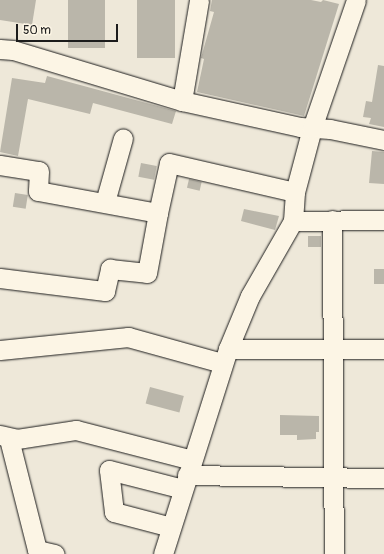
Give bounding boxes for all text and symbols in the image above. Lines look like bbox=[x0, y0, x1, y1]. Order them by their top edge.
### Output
scale bar bbox=[18, 16, 120, 42]
text: 50 m bbox=[23, 23, 51, 38]

